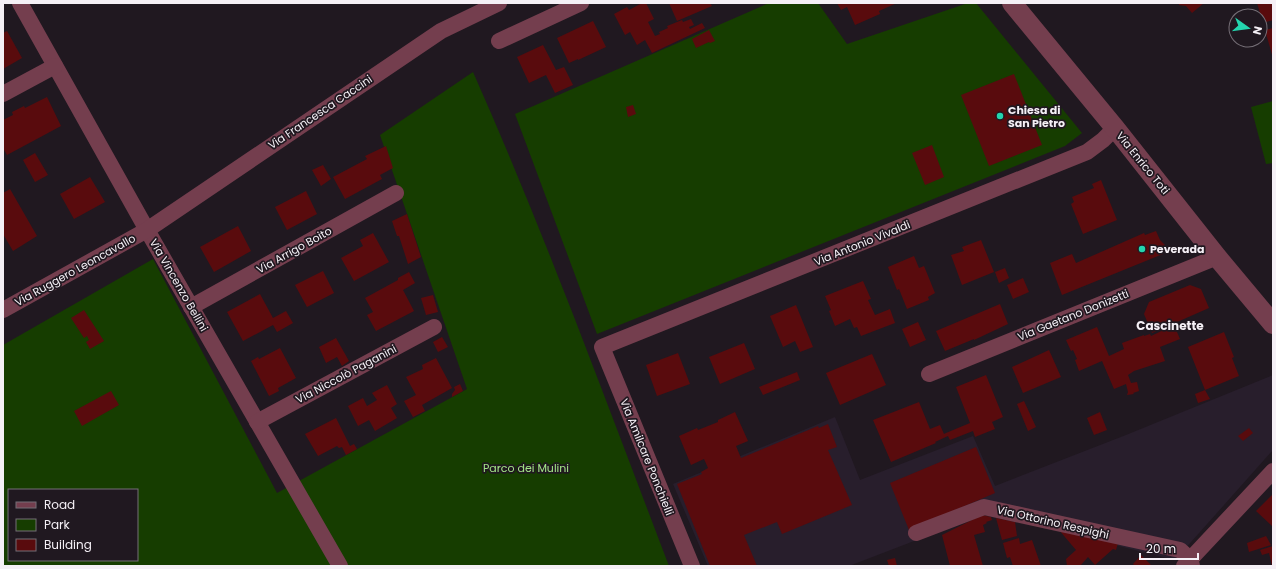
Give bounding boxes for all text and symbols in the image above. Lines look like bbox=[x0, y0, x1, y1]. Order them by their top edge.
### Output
north arrow bbox=[1228, 8, 1268, 48]
text: N bbox=[1249, 24, 1266, 36]
street label: Via Francesca Caccini bbox=[265, 71, 376, 153]
place label: Chiesa di San Pietro bbox=[1008, 102, 1065, 131]
marker: Chiesa di San Pietro bbox=[995, 111, 1005, 121]
street label: Via Enrico Toti bbox=[1113, 128, 1173, 198]
street label: Via Antonio Vivaldi bbox=[812, 216, 913, 270]
street label: Via Arrigo Boito bbox=[253, 223, 335, 277]
street label: Via Ruggero Leoncavallo bbox=[12, 230, 138, 310]
street label: Via Vincenzo Bellini bbox=[146, 236, 212, 335]
place label: Peverada bbox=[1150, 241, 1204, 257]
marker: Peverada bbox=[1137, 244, 1147, 254]
street label: Via Gaetano Donizetti bbox=[1015, 285, 1131, 345]
district label: Cascinette bbox=[1136, 317, 1204, 334]
street label: Via Niccolò Paganini bbox=[293, 340, 400, 407]
street label: Via Amilcare Ponchielli bbox=[616, 396, 678, 518]
park label: Parco dei Mulini bbox=[483, 460, 569, 476]
legend bbox=[8, 489, 138, 561]
text: Road bbox=[44, 496, 75, 513]
street label: Via Ottorino Respighi bbox=[995, 501, 1111, 543]
text: Park bbox=[44, 516, 71, 533]
scale bar bbox=[1140, 535, 1198, 561]
text: Building bbox=[44, 536, 92, 553]
text: 20 m bbox=[1146, 540, 1176, 557]

